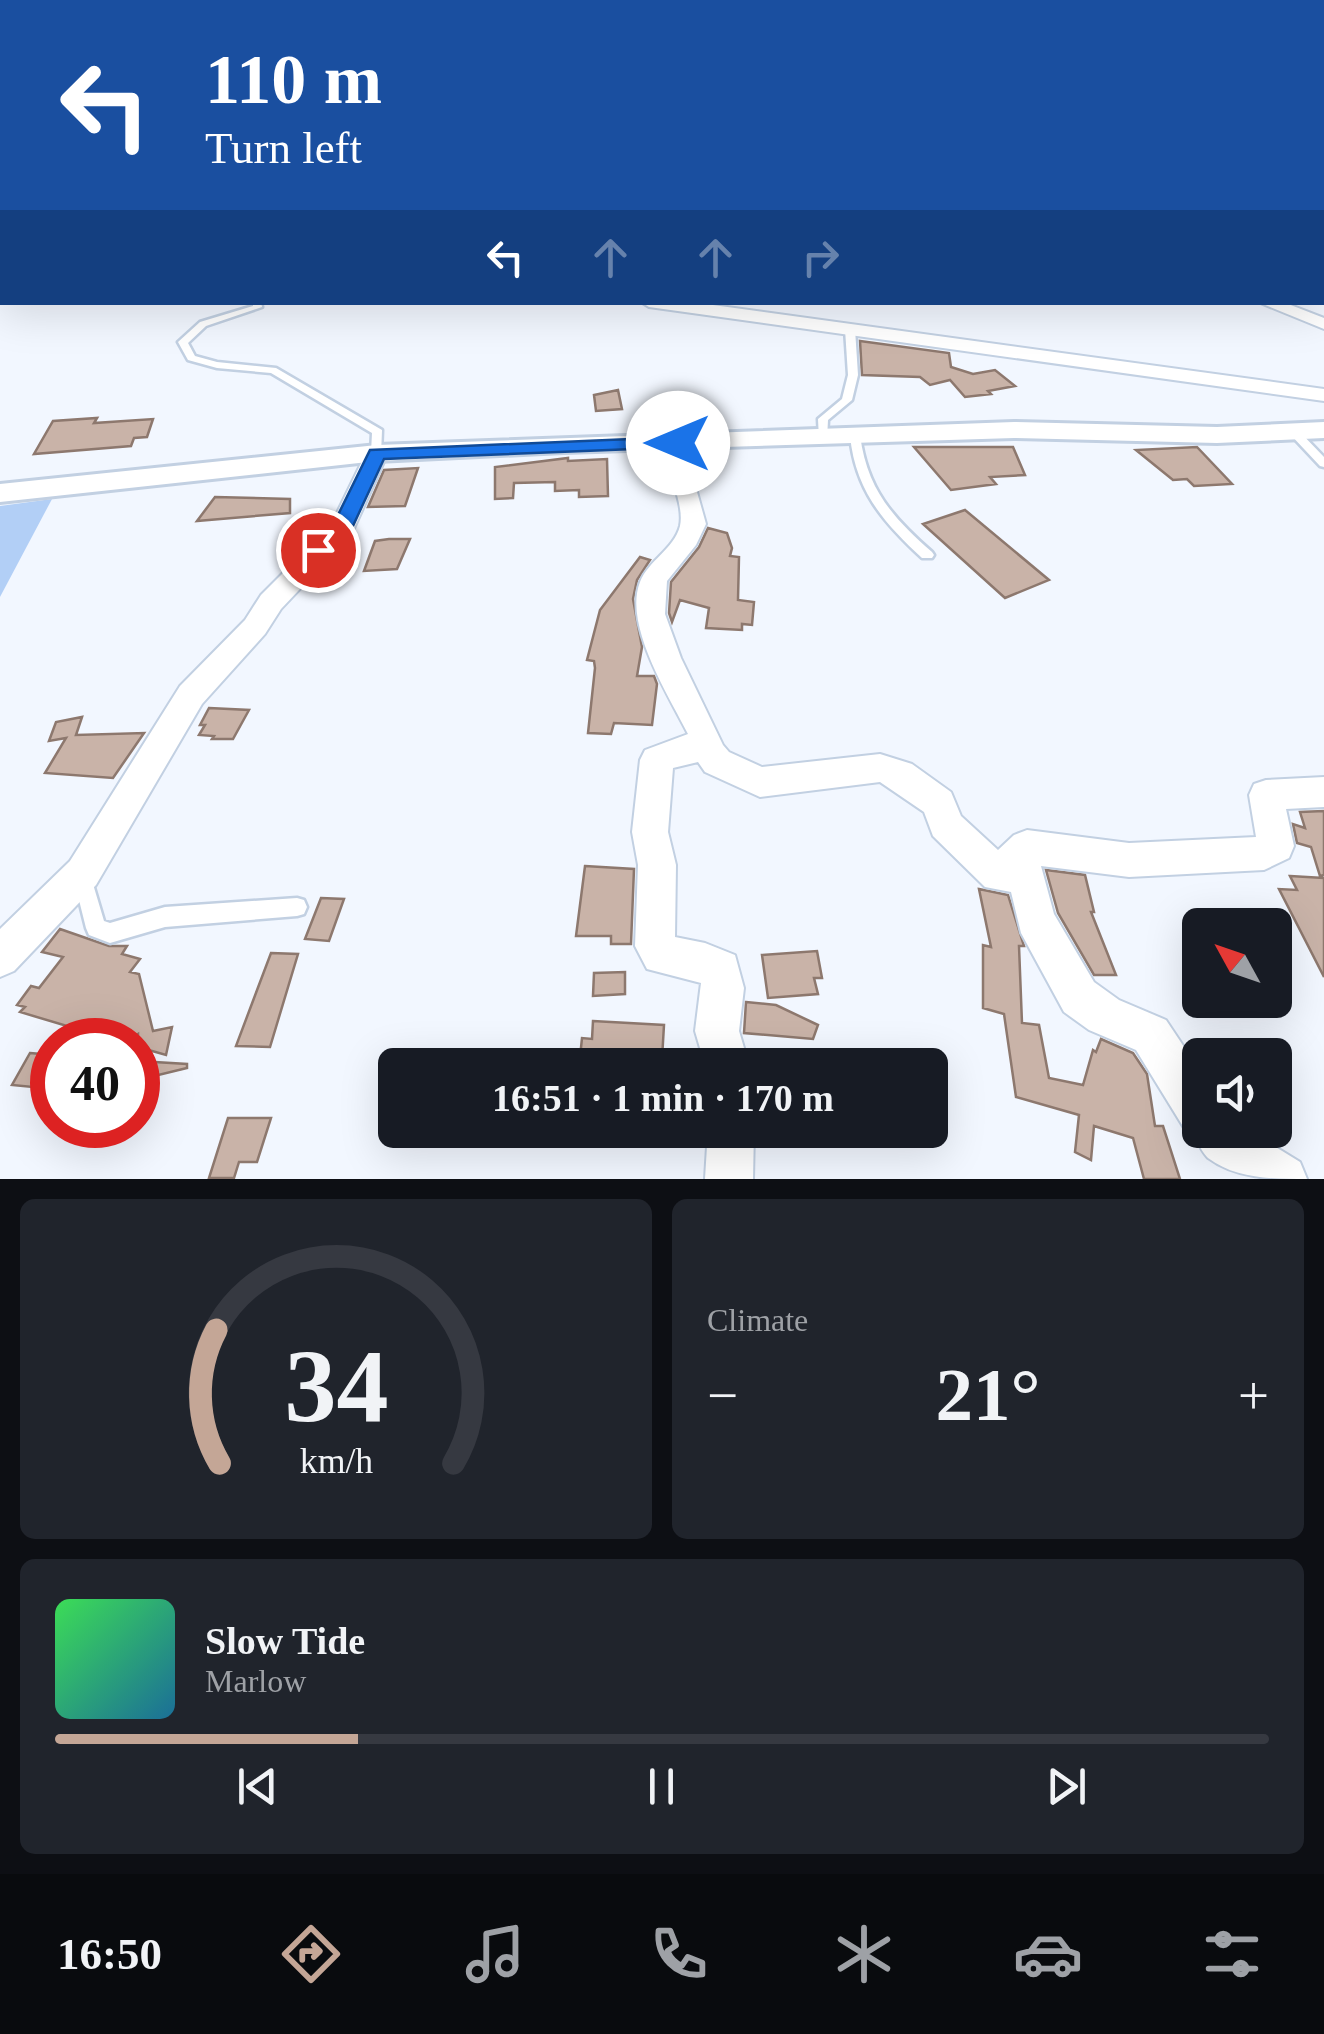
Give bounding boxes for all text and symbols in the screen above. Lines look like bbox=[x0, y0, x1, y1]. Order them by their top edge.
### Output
icon: left bbox=[40, 40, 170, 170]
text: 110 m bbox=[205, 41, 382, 118]
text: Turn left bbox=[205, 123, 362, 173]
icon: left bbox=[478, 230, 533, 285]
icon: ahead bbox=[583, 230, 638, 285]
icon: ahead bbox=[688, 230, 743, 285]
icon: right bbox=[793, 230, 848, 285]
position arrow bbox=[626, 391, 730, 495]
pin bbox=[276, 508, 361, 593]
icon: arrive bbox=[291, 523, 346, 578]
north arrow bbox=[1182, 908, 1292, 1018]
map controls bbox=[1182, 908, 1292, 1148]
speed limit sign: 40 bbox=[30, 1018, 160, 1148]
button: sound bbox=[1182, 1038, 1292, 1148]
text: 16:51 · 1 min · 170 m bbox=[492, 1077, 834, 1119]
text: Climate bbox=[707, 1302, 808, 1338]
text: 34 bbox=[284, 1328, 388, 1443]
text: 21° bbox=[936, 1353, 1041, 1436]
text: − bbox=[707, 1365, 738, 1426]
text: + bbox=[1238, 1365, 1269, 1426]
text: km/h bbox=[299, 1441, 373, 1481]
text: Slow Tide bbox=[205, 1620, 365, 1662]
text: Marlow bbox=[205, 1663, 306, 1699]
icon: previous bbox=[230, 1759, 285, 1814]
icon: pause bbox=[634, 1759, 689, 1814]
icon: next bbox=[1039, 1759, 1094, 1814]
icon: directions bbox=[276, 1919, 346, 1989]
icon: music bbox=[460, 1919, 530, 1989]
icon: phone bbox=[644, 1919, 714, 1989]
icon: climate bbox=[829, 1919, 899, 1989]
icon: car bbox=[1013, 1919, 1083, 1989]
icon: filters bbox=[1197, 1919, 1267, 1989]
text: 16:50 bbox=[57, 1929, 162, 1979]

